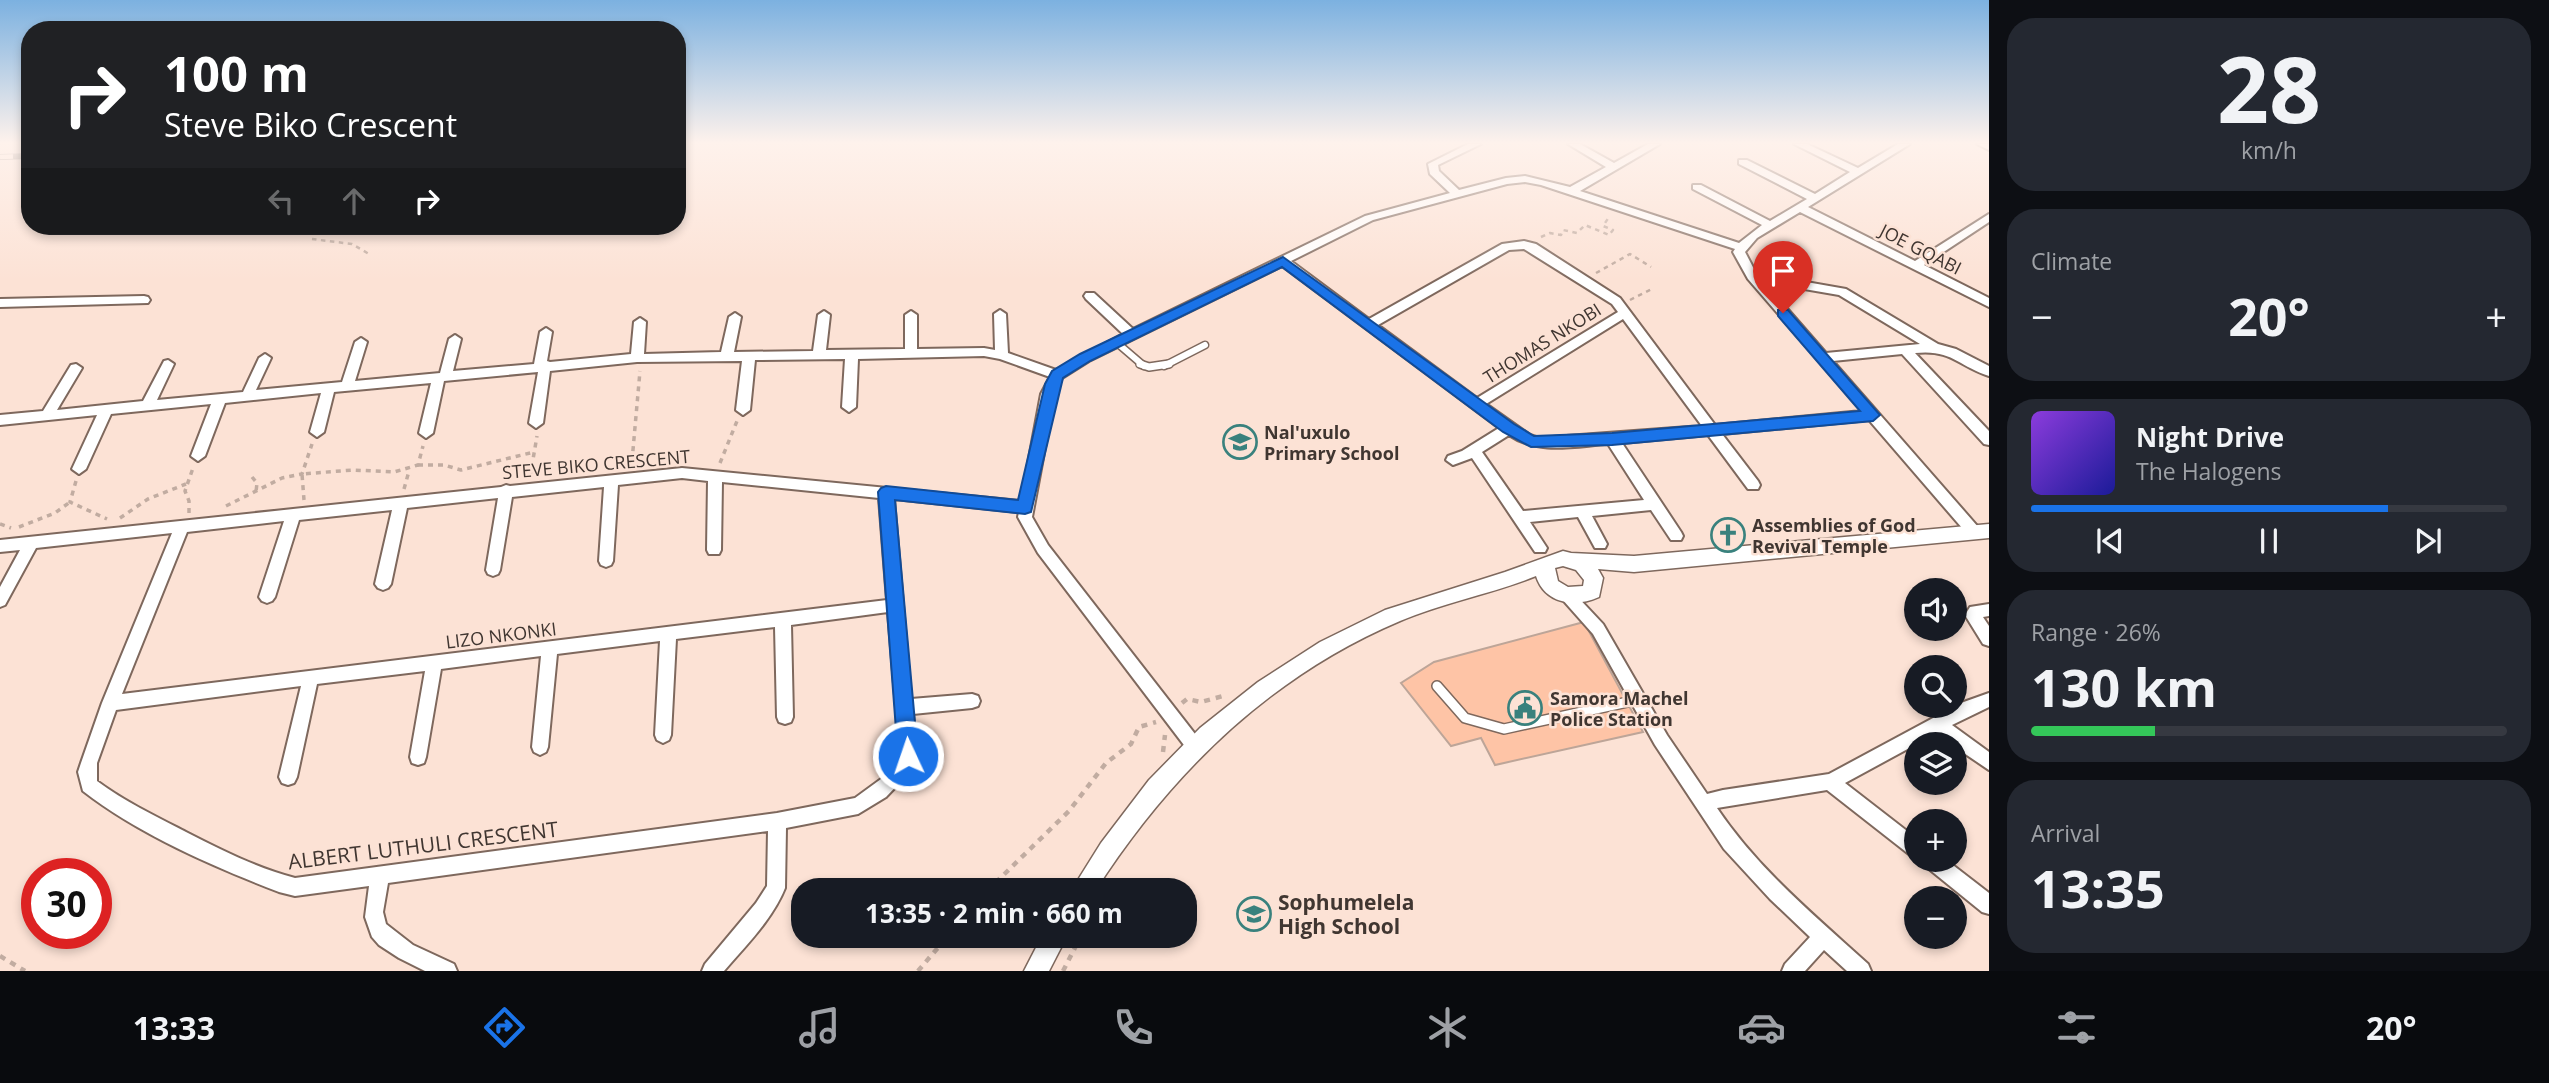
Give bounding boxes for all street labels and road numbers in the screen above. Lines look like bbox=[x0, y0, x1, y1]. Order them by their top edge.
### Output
street label: JOE GQABI bbox=[1874, 217, 1966, 280]
street label: THOMAS NKOBI bbox=[1479, 297, 1605, 389]
street label: STEVE BIKO CRESCENT bbox=[501, 444, 691, 484]
street label: LIZO NKONKI bbox=[444, 616, 558, 654]
street label: ALBERT LUTHULI CRESCENT bbox=[286, 814, 560, 875]

